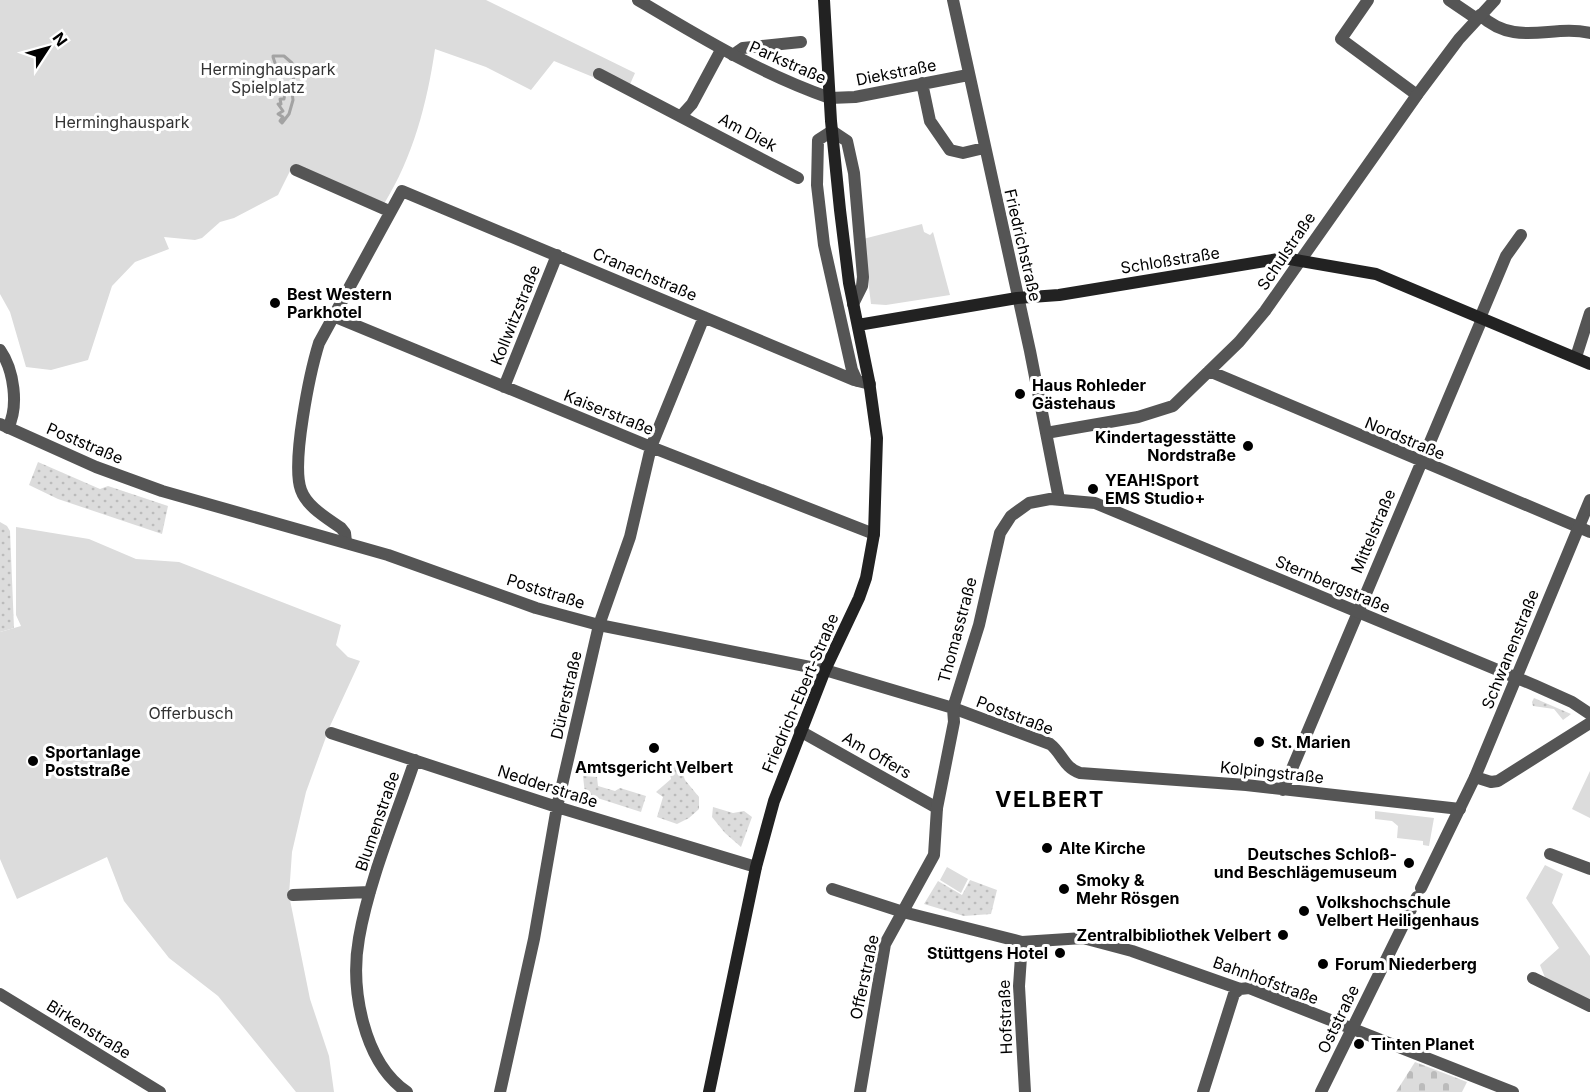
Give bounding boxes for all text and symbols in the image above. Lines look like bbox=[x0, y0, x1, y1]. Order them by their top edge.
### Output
north arrow bbox=[18, 18, 78, 78]
text: N bbox=[48, 28, 72, 50]
street label: Parkstraße bbox=[746, 36, 830, 88]
street label: Diekstraße bbox=[854, 54, 938, 90]
park label: Herminghauspark Spielplatz bbox=[201, 59, 336, 97]
street label: Am Diek bbox=[715, 108, 781, 156]
park label: Herminghauspark bbox=[55, 112, 190, 132]
street label: Friedrichstraße bbox=[1000, 187, 1046, 303]
street label: Schulstraße bbox=[1253, 208, 1319, 294]
street label: Schloßstraße bbox=[1119, 242, 1221, 278]
street label: Cranachstraße bbox=[590, 243, 700, 305]
street label: Kollwitzstraße bbox=[486, 262, 544, 368]
place label: Best Western Parkhotel bbox=[287, 284, 392, 322]
marker: Best Western Parkhotel bbox=[268, 296, 282, 310]
place label: Haus Rohleder Gästehaus bbox=[1032, 375, 1147, 413]
street label: Kaiserstraße bbox=[561, 385, 657, 439]
marker: Haus Rohleder Gästehaus bbox=[1013, 387, 1027, 401]
street label: Nordstraße bbox=[1362, 412, 1448, 464]
street label: Poststraße bbox=[44, 418, 126, 468]
place label: Kindertagesstätte Nordstraße bbox=[1095, 427, 1236, 465]
marker: Kindertagesstätte Nordstraße bbox=[1241, 439, 1255, 453]
place label: YEAH!Sport EMS Studio+ bbox=[1105, 470, 1205, 508]
marker: YEAH!Sport EMS Studio+ bbox=[1086, 482, 1100, 496]
street label: Mittelstraße bbox=[1346, 486, 1400, 576]
street label: Sternbergstraße bbox=[1272, 551, 1394, 617]
street label: Poststraße bbox=[504, 569, 588, 613]
street label: Thomasstraße bbox=[933, 575, 981, 685]
street label: Schwanenstraße bbox=[1477, 586, 1543, 712]
street label: Friedrich-Ebert-Straße bbox=[757, 610, 843, 776]
street label: Dürerstraße bbox=[546, 649, 586, 741]
street label: Poststraße bbox=[974, 691, 1056, 739]
park label: Offerbusch bbox=[149, 703, 233, 723]
street label: Am Offers bbox=[839, 727, 915, 783]
place label: St. Marien bbox=[1271, 732, 1351, 752]
marker: St. Marien bbox=[1252, 735, 1266, 749]
marker: Amtsgericht Velbert bbox=[647, 741, 661, 755]
place label: Sportanlage Poststraße bbox=[45, 742, 141, 780]
marker: Sportanlage Poststraße bbox=[26, 754, 40, 768]
place label: Amtsgericht Velbert bbox=[575, 757, 733, 777]
street label: Kolpingstraße bbox=[1219, 757, 1325, 787]
street label: Nedderstraße bbox=[495, 760, 601, 812]
street label: Blumenstraße bbox=[351, 768, 403, 874]
district label: VELBERT bbox=[995, 786, 1105, 812]
place label: Alte Kirche bbox=[1059, 838, 1146, 858]
marker: Alte Kirche bbox=[1040, 841, 1054, 855]
place label: Deutsches Schloß- und Beschlägemuseum bbox=[1214, 844, 1397, 882]
marker: Deutsches Schloß- und Beschlägemuseum bbox=[1402, 856, 1416, 870]
place label: Smoky & Mehr Rösgen bbox=[1076, 870, 1179, 908]
marker: Smoky & Mehr Rösgen bbox=[1057, 882, 1071, 896]
place label: Volkshochschule Velbert Heiligenhaus bbox=[1316, 892, 1479, 930]
marker: Volkshochschule Velbert Heiligenhaus bbox=[1297, 904, 1311, 918]
place label: Zentralbibliothek Velbert bbox=[1077, 925, 1271, 945]
marker: Zentralbibliothek Velbert bbox=[1276, 928, 1290, 942]
street label: Offerstraße bbox=[845, 933, 883, 1021]
place label: Stüttgens Hotel bbox=[927, 943, 1048, 963]
marker: Stüttgens Hotel bbox=[1053, 946, 1067, 960]
street label: Bahnhofstraße bbox=[1210, 952, 1322, 1008]
place label: Forum Niederberg bbox=[1335, 954, 1477, 974]
marker: Forum Niederberg bbox=[1316, 957, 1330, 971]
street label: Hofstraße bbox=[994, 979, 1016, 1055]
street label: Oststraße bbox=[1313, 982, 1363, 1056]
street label: Birkenstraße bbox=[43, 995, 135, 1063]
place label: Tinten Planet bbox=[1371, 1034, 1474, 1054]
marker: Tinten Planet bbox=[1352, 1037, 1366, 1051]

